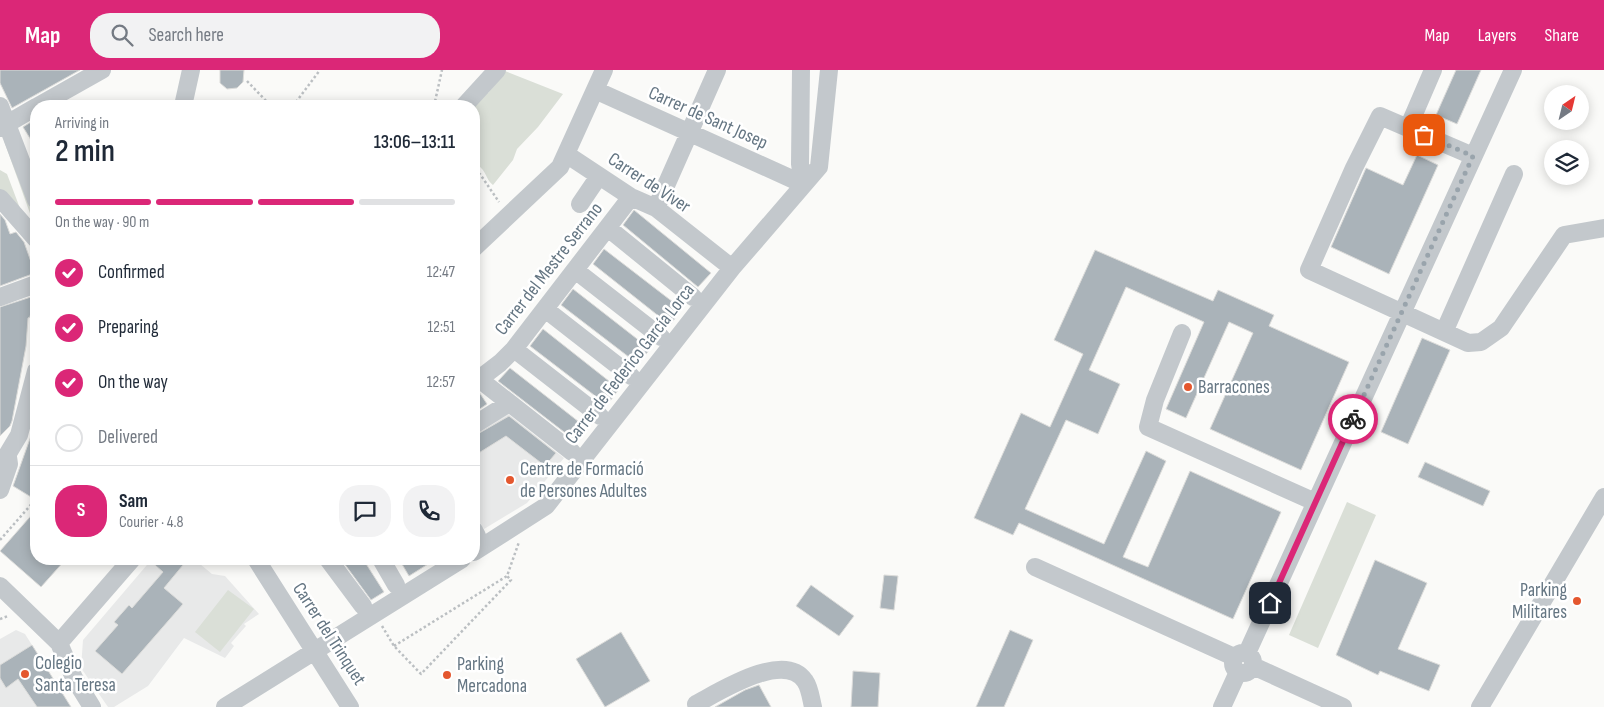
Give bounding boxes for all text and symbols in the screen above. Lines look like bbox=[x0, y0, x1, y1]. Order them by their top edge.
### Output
search box bbox=[90, 13, 440, 58]
text: Map bbox=[25, 21, 60, 50]
icon: search bbox=[108, 21, 136, 49]
text: Search here bbox=[148, 24, 224, 47]
text: Map bbox=[1425, 25, 1450, 46]
text: Layers bbox=[1478, 25, 1517, 46]
text: Share bbox=[1545, 25, 1579, 46]
street label: Carrer de Sant Josep bbox=[645, 81, 771, 155]
north arrow bbox=[1544, 85, 1589, 130]
map controls bbox=[1544, 85, 1589, 185]
text: Arriving in bbox=[55, 114, 109, 133]
pin bbox=[1403, 114, 1445, 156]
icon: bag bbox=[1410, 121, 1438, 149]
text: 13:06–13:11 bbox=[374, 131, 455, 154]
text: 2 min bbox=[55, 132, 115, 171]
button: layers bbox=[1544, 140, 1589, 185]
street label: Carrer de Viver bbox=[603, 148, 695, 219]
street label: Carrer del Mestre Serrano bbox=[490, 198, 608, 340]
text: On the way · 90 m bbox=[55, 213, 149, 232]
icon: check bbox=[55, 259, 83, 287]
text: Confirmed bbox=[98, 261, 165, 284]
text: 12:47 bbox=[427, 263, 455, 282]
street label: Carrer de Federico García Lorca bbox=[560, 279, 700, 449]
icon: check bbox=[55, 314, 83, 342]
text: Preparing bbox=[98, 316, 159, 339]
text: 12:51 bbox=[428, 318, 455, 337]
icon: check bbox=[55, 369, 83, 397]
text: On the way bbox=[98, 371, 168, 394]
text: 12:57 bbox=[427, 373, 455, 392]
place label: Barracones bbox=[1198, 376, 1270, 399]
marker: Barracones bbox=[1182, 381, 1194, 393]
courier bbox=[1328, 394, 1378, 444]
icon: bike bbox=[1339, 405, 1367, 433]
text: Delivered bbox=[98, 426, 158, 449]
place label: Centre de Formació de Persones Adultes bbox=[520, 458, 647, 503]
marker: Centre de Formació de Persones Adultes bbox=[504, 474, 516, 486]
button: chat bbox=[339, 485, 391, 537]
button: phone bbox=[403, 485, 455, 537]
text: Sam bbox=[119, 490, 148, 513]
text: S bbox=[77, 499, 85, 522]
text: Courier · 4.8 bbox=[119, 513, 183, 532]
street label: Carrer del Trinquet bbox=[287, 578, 371, 690]
place label: Parking Militares bbox=[1512, 579, 1567, 624]
pin bbox=[1249, 582, 1291, 624]
icon: home bbox=[1256, 589, 1284, 617]
marker: Parking Militares bbox=[1571, 595, 1583, 607]
place label: Colegio Santa Teresa bbox=[35, 652, 116, 697]
place label: Parking Mercadona bbox=[457, 653, 527, 698]
marker: Colegio Santa Teresa bbox=[19, 668, 31, 680]
marker: Parking Mercadona bbox=[441, 669, 453, 681]

